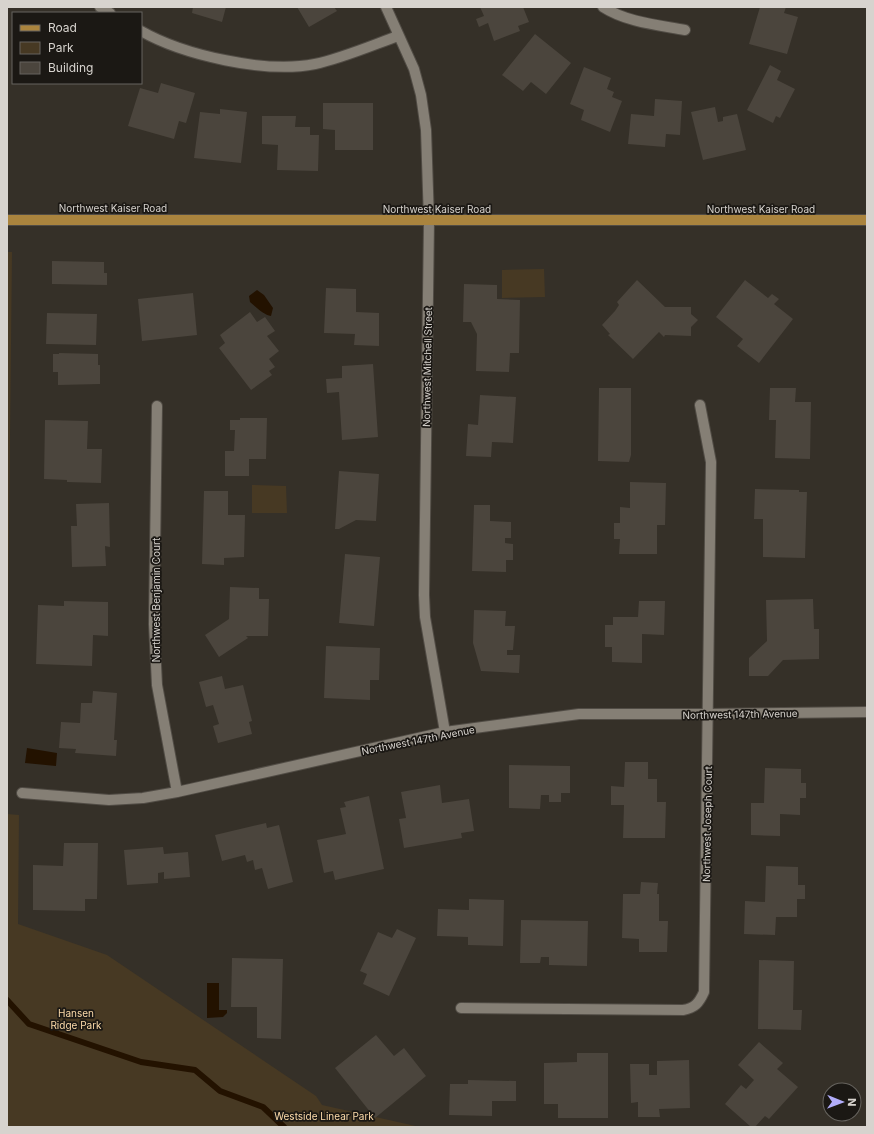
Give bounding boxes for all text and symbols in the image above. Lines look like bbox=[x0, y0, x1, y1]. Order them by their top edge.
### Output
legend bbox=[12, 12, 142, 84]
text: Road bbox=[48, 20, 77, 35]
text: Park bbox=[48, 40, 74, 55]
text: Building bbox=[48, 60, 93, 75]
street label: Northwest Kaiser Road bbox=[59, 202, 167, 214]
street label: Northwest Kaiser Road bbox=[383, 203, 491, 215]
street label: Northwest Kaiser Road bbox=[707, 203, 815, 215]
street label: Northwest Mitchell Street bbox=[420, 306, 434, 427]
street label: Northwest Benjamin Court bbox=[150, 537, 162, 662]
street label: Northwest 147th Avenue bbox=[682, 707, 798, 721]
street label: Northwest 147th Avenue bbox=[360, 723, 476, 757]
street label: Northwest Joseph Court bbox=[700, 765, 714, 882]
park label: Hansen Ridge Park bbox=[50, 1007, 102, 1031]
north arrow bbox=[822, 1082, 862, 1122]
text: N bbox=[845, 1098, 859, 1106]
park label: Westside Linear Park bbox=[274, 1110, 374, 1122]

